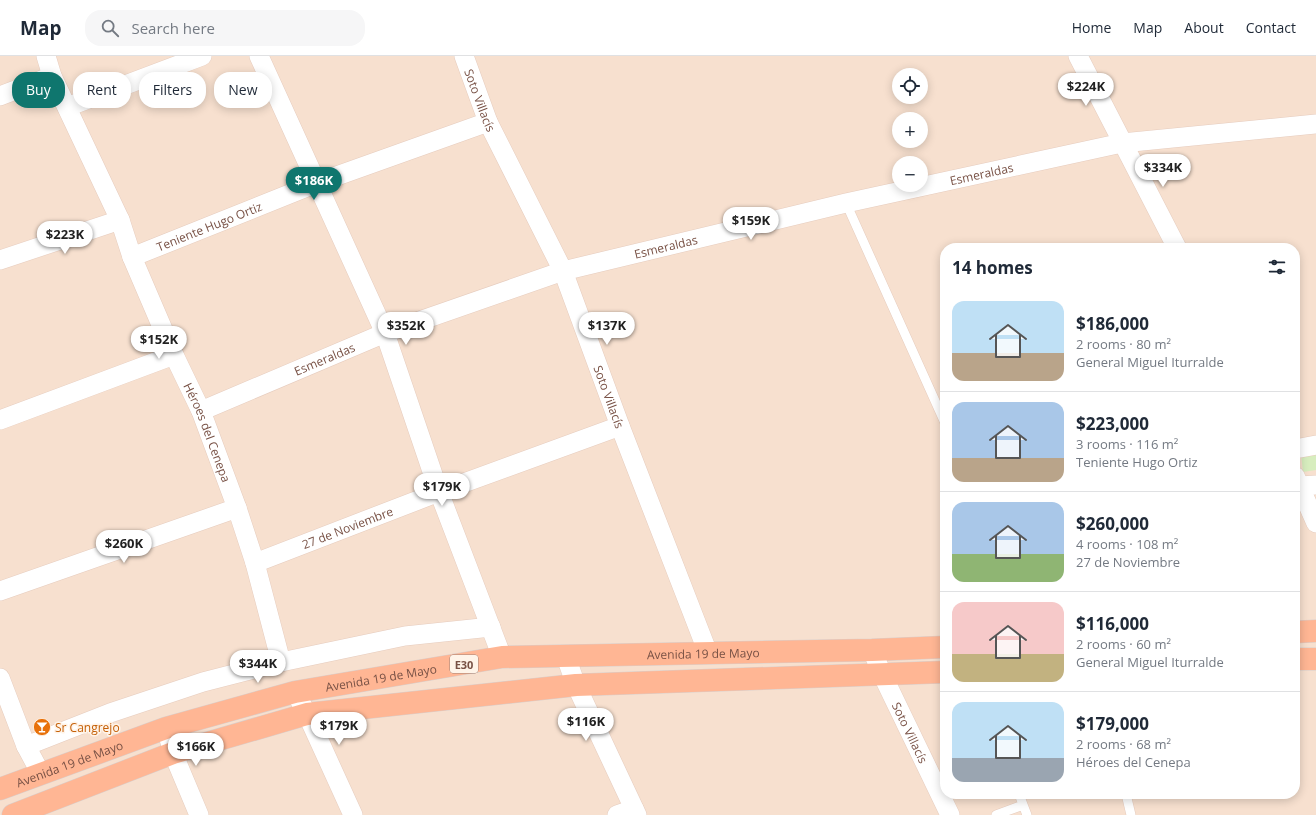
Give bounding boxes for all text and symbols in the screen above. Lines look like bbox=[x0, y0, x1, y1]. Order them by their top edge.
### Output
search box bbox=[85, 10, 365, 46]
text: Map bbox=[20, 15, 61, 41]
icon: search bbox=[99, 17, 121, 39]
text: Search here bbox=[131, 18, 215, 38]
text: Home bbox=[1072, 18, 1111, 37]
text: Map bbox=[1133, 18, 1162, 37]
text: About bbox=[1184, 18, 1224, 37]
text: Contact bbox=[1246, 18, 1296, 37]
street label: Soto Villacís bbox=[461, 66, 500, 135]
map controls bbox=[892, 68, 928, 192]
button: locate bbox=[892, 68, 928, 104]
chip: Buy bbox=[12, 72, 65, 108]
chip: Rent bbox=[73, 72, 131, 108]
chip: Filters bbox=[139, 72, 206, 108]
chip: New bbox=[214, 72, 272, 108]
pin: $224K bbox=[1058, 73, 1114, 107]
text: $224K bbox=[1067, 77, 1105, 95]
button: + bbox=[892, 112, 928, 148]
pin: $334K bbox=[1135, 154, 1191, 188]
button: − bbox=[892, 156, 928, 192]
street label: Esmeraldas bbox=[948, 158, 1015, 189]
text: $334K bbox=[1144, 158, 1182, 176]
pin: $186K bbox=[286, 167, 342, 201]
text: $186K bbox=[295, 171, 333, 189]
street label: Teniente Hugo Ortiz bbox=[154, 197, 265, 255]
pin: $159K bbox=[723, 207, 779, 241]
text: $159K bbox=[732, 211, 770, 229]
pin: $223K bbox=[37, 221, 93, 255]
text: $223K bbox=[46, 225, 84, 243]
street label: Esmeraldas bbox=[632, 230, 699, 262]
text: 14 homes bbox=[952, 256, 1033, 279]
icon: filters bbox=[1266, 256, 1288, 278]
pin: $352K bbox=[378, 312, 434, 346]
pin: $137K bbox=[579, 312, 635, 346]
text: $186,000 bbox=[1076, 312, 1149, 335]
text: $352K bbox=[387, 316, 425, 334]
text: $137K bbox=[588, 316, 626, 334]
icon: home bbox=[984, 317, 1032, 365]
pin: $152K bbox=[131, 326, 187, 360]
text: $152K bbox=[140, 330, 178, 348]
text: 2 rooms · 80 m² bbox=[1076, 335, 1171, 353]
street label: Esmeraldas bbox=[291, 338, 358, 379]
text: General Miguel Iturralde bbox=[1076, 353, 1224, 371]
street label: Soto Villacís bbox=[590, 363, 629, 431]
street label: Héroes del Cenepa bbox=[180, 380, 235, 484]
text: $223,000 bbox=[1076, 412, 1149, 435]
icon: home bbox=[984, 418, 1032, 466]
text: 3 rooms · 116 m² bbox=[1076, 435, 1178, 453]
text: Teniente Hugo Ortiz bbox=[1076, 453, 1198, 471]
pin: $179K bbox=[414, 473, 470, 507]
text: $179K bbox=[423, 477, 461, 495]
street label: 27 de Noviembre bbox=[299, 502, 396, 553]
text: $260,000 bbox=[1076, 512, 1149, 535]
icon: home bbox=[984, 518, 1032, 566]
pin: $260K bbox=[96, 530, 152, 564]
text: $260K bbox=[105, 534, 143, 552]
text: 4 rooms · 108 m² bbox=[1076, 535, 1178, 553]
text: 27 de Noviembre bbox=[1076, 553, 1180, 571]
text: $116,000 bbox=[1076, 612, 1149, 635]
icon: home bbox=[984, 618, 1032, 666]
text: 2 rooms · 60 m² bbox=[1076, 635, 1171, 653]
street label: Avenida 19 de Mayo bbox=[647, 644, 760, 663]
pin: $344K bbox=[230, 650, 286, 684]
text: General Miguel Iturralde bbox=[1076, 653, 1224, 671]
text: $344K bbox=[239, 654, 277, 672]
road number: E30 bbox=[450, 655, 478, 673]
street label: Avenida 19 de Mayo bbox=[324, 660, 438, 695]
street label: Soto Villacís bbox=[888, 699, 932, 766]
pin: $116K bbox=[558, 708, 614, 742]
pin: $179K bbox=[311, 712, 367, 746]
text: $116K bbox=[567, 712, 605, 730]
text: $179,000 bbox=[1076, 712, 1149, 735]
text: $179K bbox=[320, 716, 358, 734]
bar icon: Sr Cangrejo bbox=[32, 717, 52, 737]
icon: home bbox=[984, 718, 1032, 766]
place label: Sr Cangrejo bbox=[55, 719, 120, 736]
pin: $166K bbox=[168, 733, 224, 767]
text: 2 rooms · 68 m² bbox=[1076, 735, 1171, 753]
street label: Avenida 19 de Mayo bbox=[14, 736, 125, 791]
text: $166K bbox=[177, 737, 215, 755]
text: Héroes del Cenepa bbox=[1076, 753, 1191, 771]

